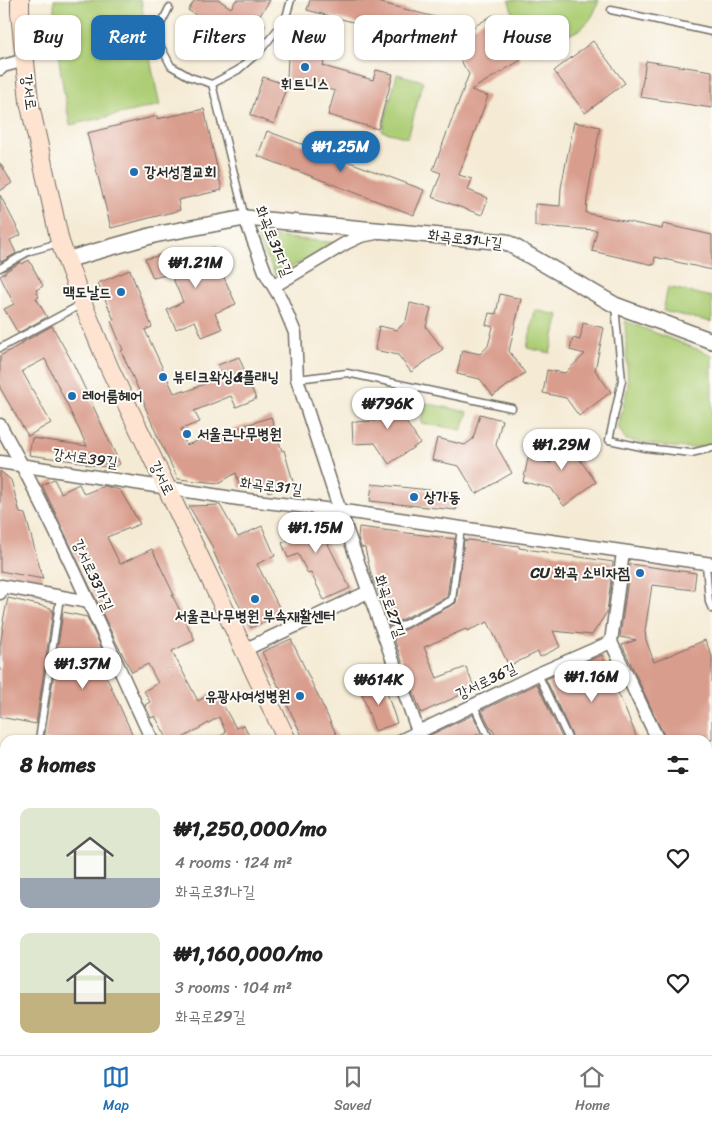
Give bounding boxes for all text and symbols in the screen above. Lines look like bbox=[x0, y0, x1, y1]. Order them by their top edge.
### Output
chip: Buy bbox=[15, 15, 81, 60]
chip: Rent bbox=[91, 15, 165, 60]
chip: Filters bbox=[175, 15, 264, 60]
chip: New bbox=[274, 15, 344, 60]
chip: Apartment bbox=[354, 15, 475, 60]
chip: House bbox=[485, 15, 569, 60]
marker: 휘트니스 bbox=[299, 61, 311, 73]
place label: 휘트니스 bbox=[281, 71, 329, 97]
street label: 강서로 bbox=[14, 72, 44, 112]
pin: ₩1.25M bbox=[300, 130, 382, 173]
text: ₩1.25M bbox=[313, 132, 369, 161]
place label: 강서성결교회 bbox=[144, 159, 216, 185]
marker: 강서성결교회 bbox=[128, 166, 140, 178]
street label: 화곡로31다길 bbox=[248, 201, 300, 281]
street label: 화곡로31나길 bbox=[426, 222, 504, 256]
pin: ₩1.21M bbox=[155, 246, 237, 289]
text: ₩1.21M bbox=[169, 248, 223, 277]
place label: 맥도날드 bbox=[63, 279, 111, 305]
marker: 맥도날드 bbox=[115, 286, 127, 298]
place label: 뷰티크왁싱&플래닝 bbox=[173, 364, 279, 390]
marker: 뷰티크왁싱&플래닝 bbox=[157, 371, 169, 383]
place label: 레어룸헤어 bbox=[82, 383, 142, 409]
pin: ₩796K bbox=[353, 388, 423, 430]
text: ₩796K bbox=[363, 389, 413, 418]
marker: 레어룸헤어 bbox=[66, 390, 78, 402]
place label: 서울큰나무병원 bbox=[197, 421, 282, 447]
marker: 서울큰나무병원 bbox=[181, 428, 193, 440]
pin: ₩1.29M bbox=[521, 428, 603, 471]
text: ₩1.29M bbox=[534, 430, 590, 459]
street label: 강서로39길 bbox=[51, 441, 119, 475]
street label: 강서로 bbox=[142, 456, 182, 500]
street label: 화곡로31길 bbox=[238, 469, 304, 503]
place label: 상가동 bbox=[424, 484, 460, 510]
marker: 상가동 bbox=[408, 491, 420, 503]
pin: ₩1.15M bbox=[275, 512, 357, 554]
text: ₩1.15M bbox=[289, 513, 343, 542]
street label: 강서로33가길 bbox=[65, 535, 121, 615]
place label: CU 화곡 소비자점 bbox=[529, 560, 630, 586]
marker: CU 화곡 소비자점 bbox=[634, 567, 646, 579]
street label: 화곡로27길 bbox=[367, 571, 413, 641]
marker: 서울큰나무병원 부속재활센터 bbox=[249, 593, 261, 605]
place label: 서울큰나무병원 부속재활센터 bbox=[175, 603, 335, 629]
pin: ₩1.37M bbox=[42, 648, 124, 690]
text: ₩1.37M bbox=[55, 649, 111, 678]
street label: 강서로36길 bbox=[451, 655, 521, 707]
pin: ₩1.16M bbox=[551, 660, 633, 703]
text: ₩1.16M bbox=[565, 662, 619, 691]
pin: ₩614K bbox=[344, 664, 414, 706]
text: ₩614K bbox=[355, 665, 403, 694]
place label: 유광사여성병원 bbox=[206, 683, 290, 709]
marker: 유광사여성병원 bbox=[294, 690, 306, 702]
text: 8 homes bbox=[20, 746, 95, 784]
icon: filters bbox=[664, 751, 692, 779]
text: ₩1,250,000/mo bbox=[175, 810, 327, 848]
icon: home bbox=[60, 828, 120, 888]
icon: heart bbox=[664, 844, 692, 872]
text: 4 rooms · 124 m² bbox=[175, 848, 292, 877]
text: 화곡로31나길 bbox=[175, 877, 255, 906]
text: ₩1,160,000/mo bbox=[175, 935, 323, 973]
icon: home bbox=[60, 953, 120, 1013]
icon: heart bbox=[664, 969, 692, 997]
text: 3 rooms · 104 m² bbox=[175, 973, 292, 1002]
text: 화곡로29길 bbox=[175, 1002, 246, 1031]
tab: Map bbox=[102, 1063, 130, 1118]
tab: Saved bbox=[334, 1063, 371, 1118]
tab: Home bbox=[575, 1063, 610, 1118]

